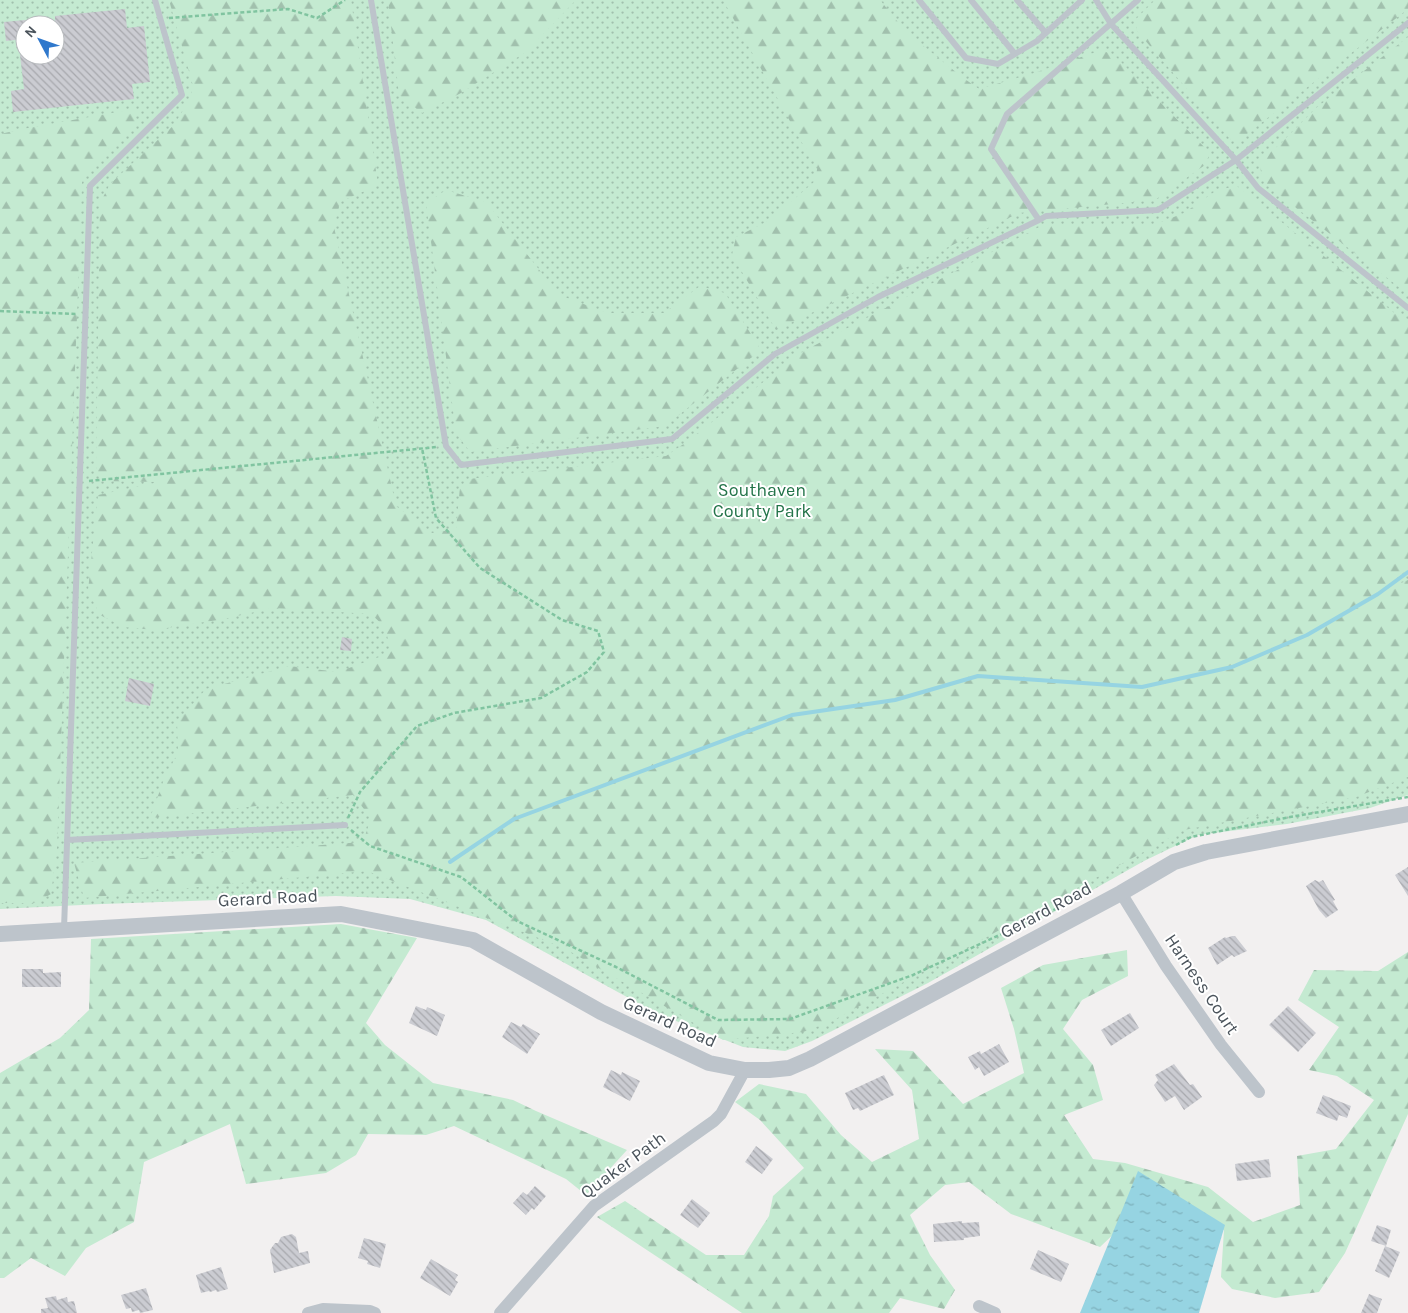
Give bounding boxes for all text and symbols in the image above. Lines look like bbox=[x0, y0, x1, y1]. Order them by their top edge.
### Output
north arrow bbox=[15, 15, 65, 65]
text: N bbox=[21, 22, 40, 41]
park label: Southaven County Park bbox=[713, 479, 811, 522]
street label: Gerard Road bbox=[997, 877, 1095, 943]
street label: Gerard Road bbox=[217, 884, 319, 912]
street label: Harness Court bbox=[1160, 929, 1244, 1039]
street label: Gerard Road bbox=[620, 992, 720, 1052]
street label: Quaker Path bbox=[576, 1127, 670, 1203]

